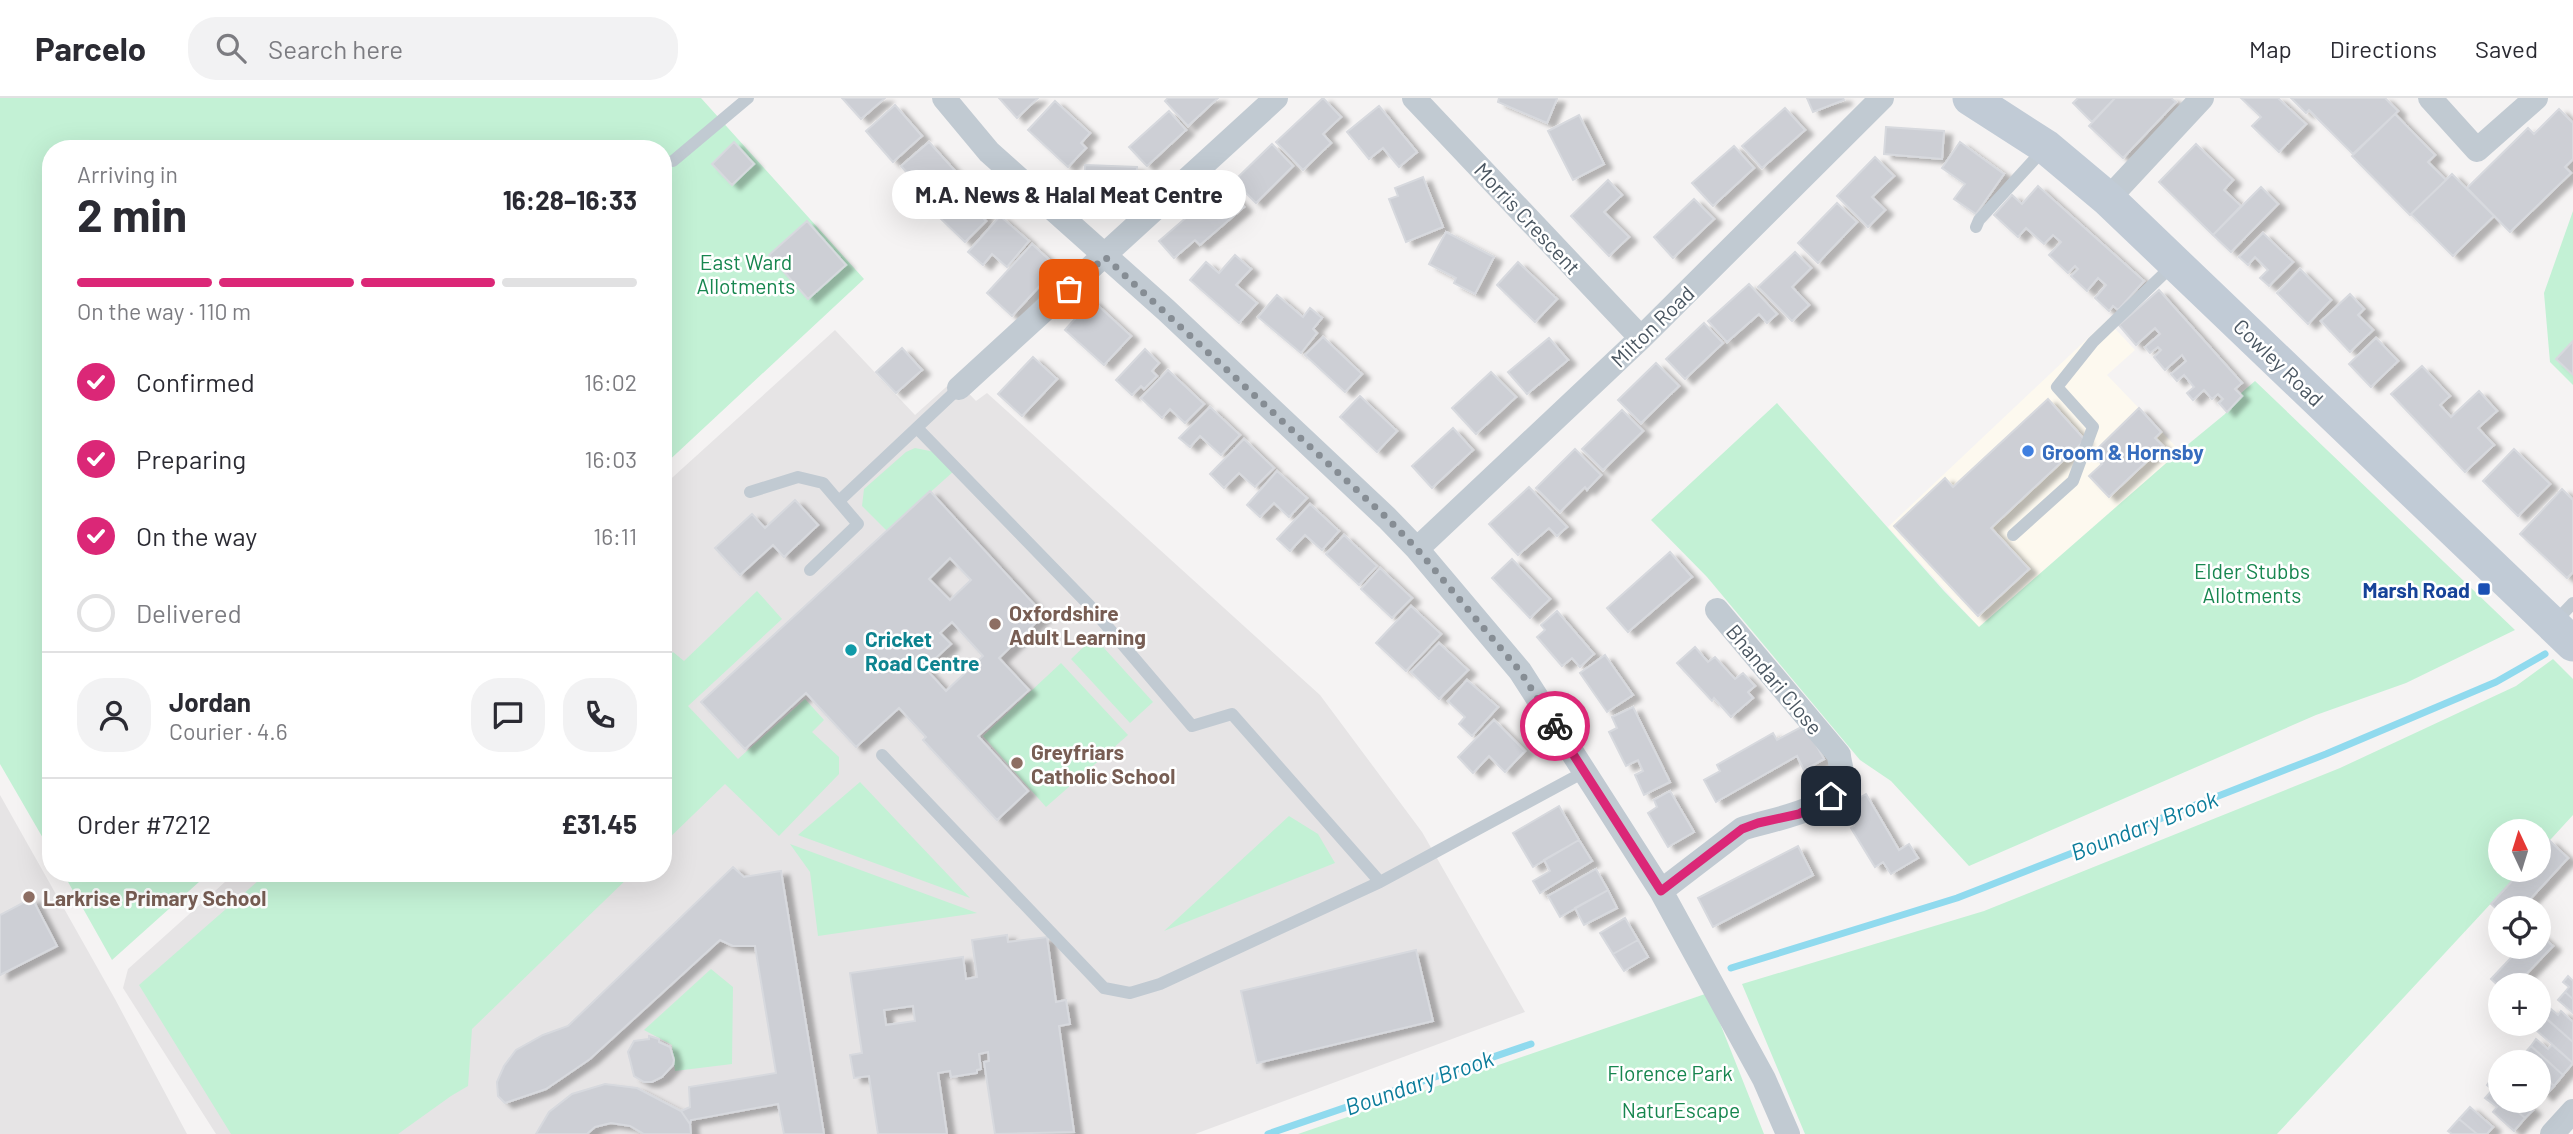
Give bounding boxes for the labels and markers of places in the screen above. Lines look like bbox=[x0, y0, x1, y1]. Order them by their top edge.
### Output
callout: M.A. News & Halal Meat Centre bbox=[892, 170, 1246, 219]
pin bbox=[1039, 259, 1099, 319]
place label: Groom & Hornsby bbox=[2042, 439, 2204, 464]
marker: Groom & Hornsby bbox=[2020, 443, 2036, 459]
place label: Marsh Road bbox=[2362, 577, 2470, 602]
marker: Marsh Road bbox=[2476, 581, 2492, 597]
place label: Oxfordshire Adult Learning bbox=[1009, 600, 1146, 649]
marker: Oxfordshire Adult Learning bbox=[987, 616, 1003, 632]
place label: Cricket Road Centre bbox=[865, 626, 980, 675]
marker: Cricket Road Centre bbox=[843, 642, 859, 658]
place label: Greyfriars Catholic School bbox=[1031, 739, 1175, 788]
marker: Greyfriars Catholic School bbox=[1009, 755, 1025, 771]
pin bbox=[1801, 766, 1861, 826]
place label: Larkrise Primary School bbox=[43, 885, 266, 910]
marker: Larkrise Primary School bbox=[21, 889, 37, 905]

